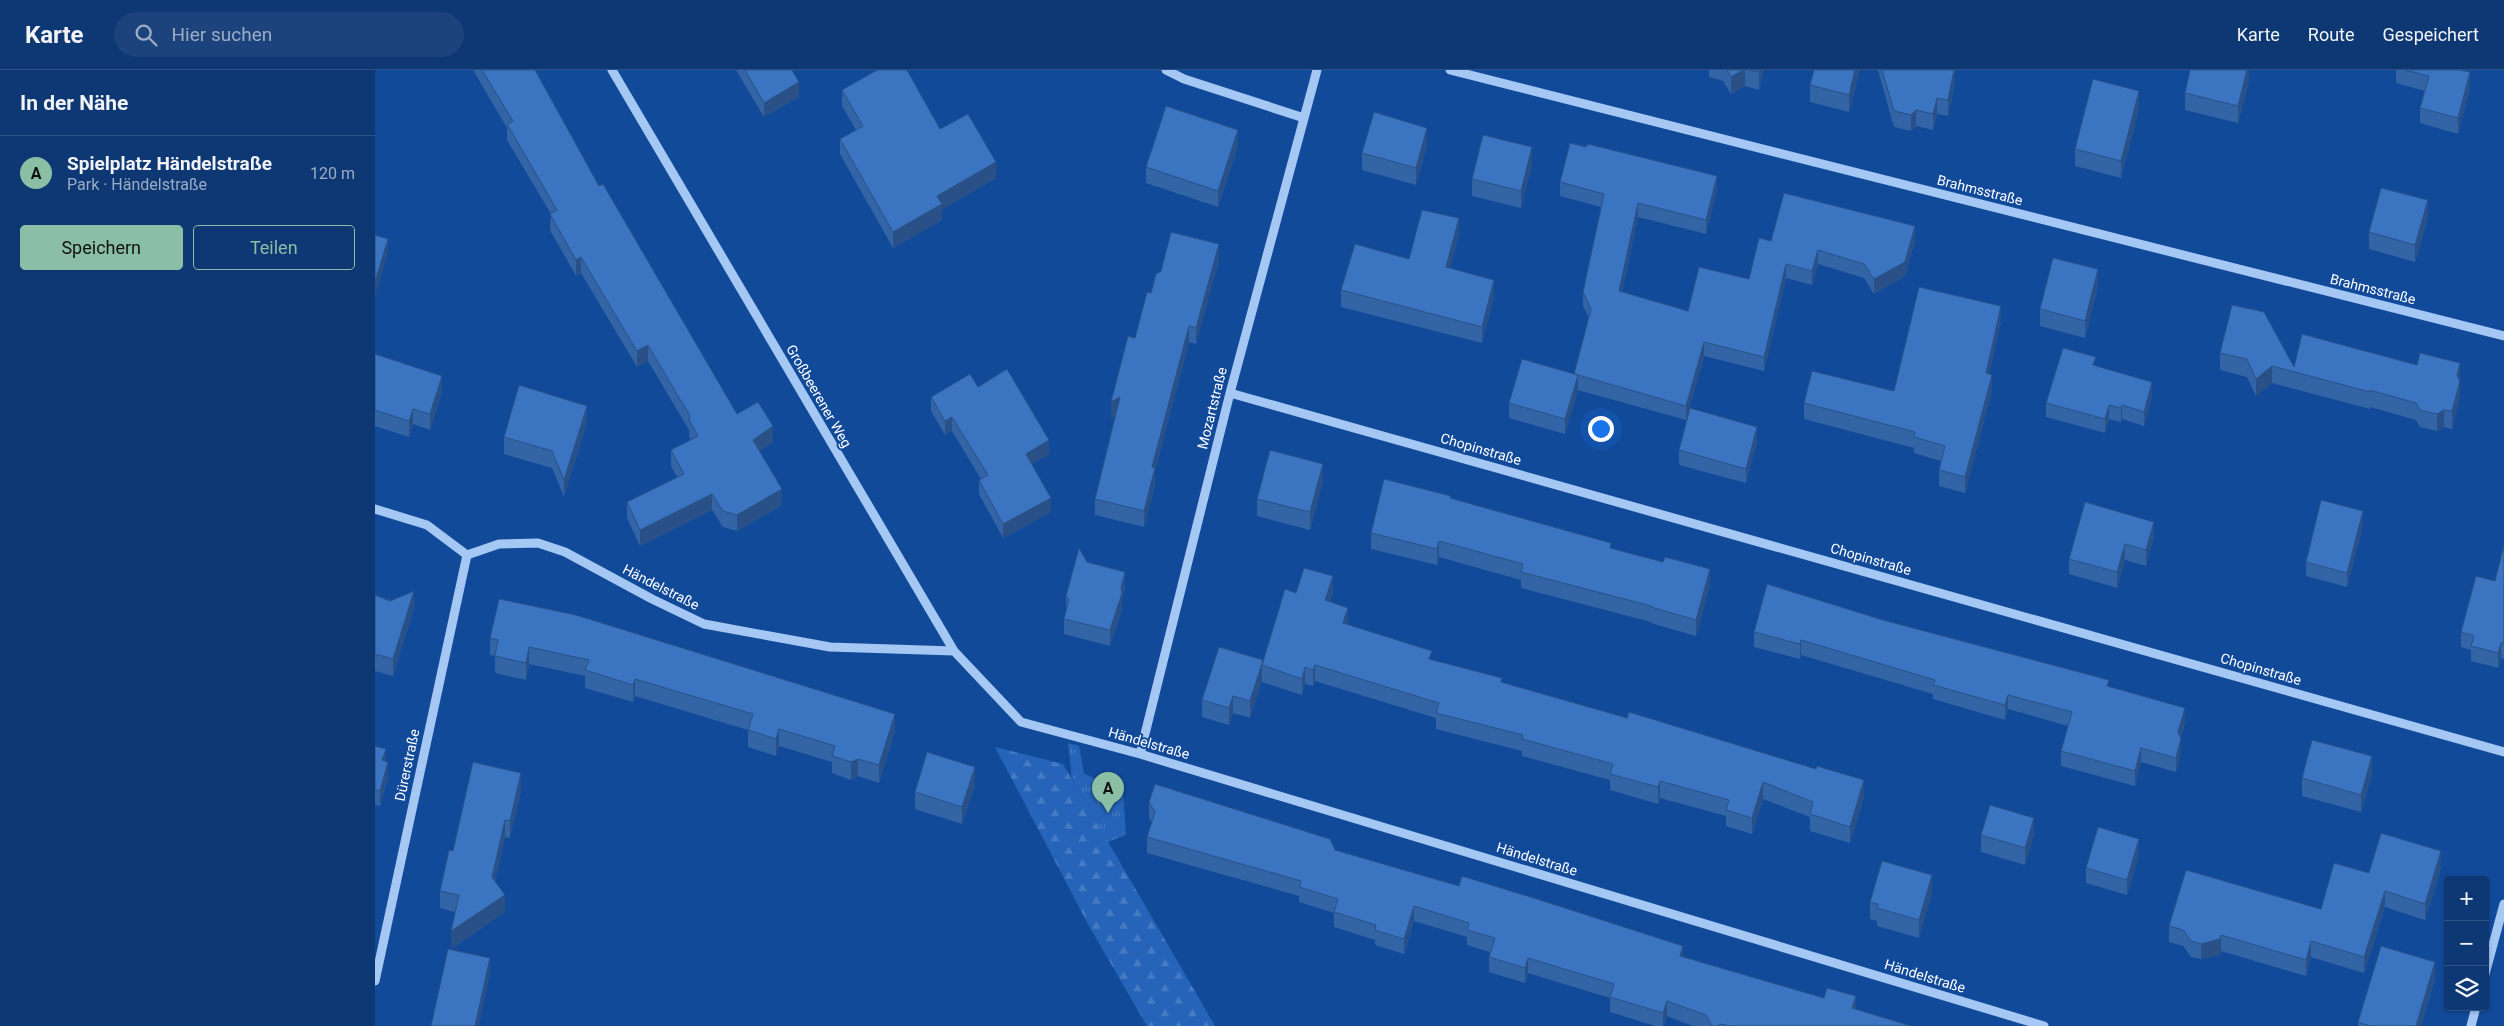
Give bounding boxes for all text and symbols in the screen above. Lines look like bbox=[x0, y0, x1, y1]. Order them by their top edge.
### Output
search box bbox=[114, 12, 464, 57]
text: Karte bbox=[25, 21, 84, 49]
icon: search bbox=[132, 21, 160, 49]
text: Hier suchen bbox=[172, 23, 272, 46]
text: Karte bbox=[2237, 24, 2280, 45]
text: Route bbox=[2308, 24, 2355, 45]
text: Gespeichert bbox=[2383, 24, 2479, 45]
text: In der Nähe bbox=[20, 91, 128, 115]
text: Spielplatz Händelstraße bbox=[67, 152, 272, 175]
text: A bbox=[31, 164, 41, 183]
text: 120 m bbox=[310, 164, 355, 183]
street label: Brahmsstraße bbox=[1936, 172, 2024, 208]
text: Park · Händelstraße bbox=[67, 175, 207, 194]
button: Speichern bbox=[20, 225, 183, 270]
button: Teilen bbox=[193, 225, 355, 270]
street label: Brahmsstraße bbox=[2329, 271, 2417, 307]
street label: Großbeerener Weg bbox=[783, 342, 855, 450]
street label: Mozartstraße bbox=[1194, 365, 1230, 451]
your location bbox=[1588, 416, 1614, 442]
street label: Chopinstraße bbox=[1439, 430, 1523, 468]
street label: Chopinstraße bbox=[1829, 540, 1913, 578]
street label: Händelstraße bbox=[620, 561, 702, 613]
street label: Chopinstraße bbox=[2219, 650, 2303, 688]
street label: Händelstraße bbox=[1107, 724, 1191, 762]
street label: Dürerstraße bbox=[392, 727, 422, 803]
pin: A bbox=[1092, 772, 1124, 813]
street label: Händelstraße bbox=[1495, 839, 1579, 879]
map controls bbox=[2444, 876, 2489, 1011]
button: + bbox=[2444, 876, 2489, 921]
button: − bbox=[2444, 921, 2489, 966]
street label: Händelstraße bbox=[1883, 956, 1967, 996]
button: layers bbox=[2444, 966, 2489, 1011]

